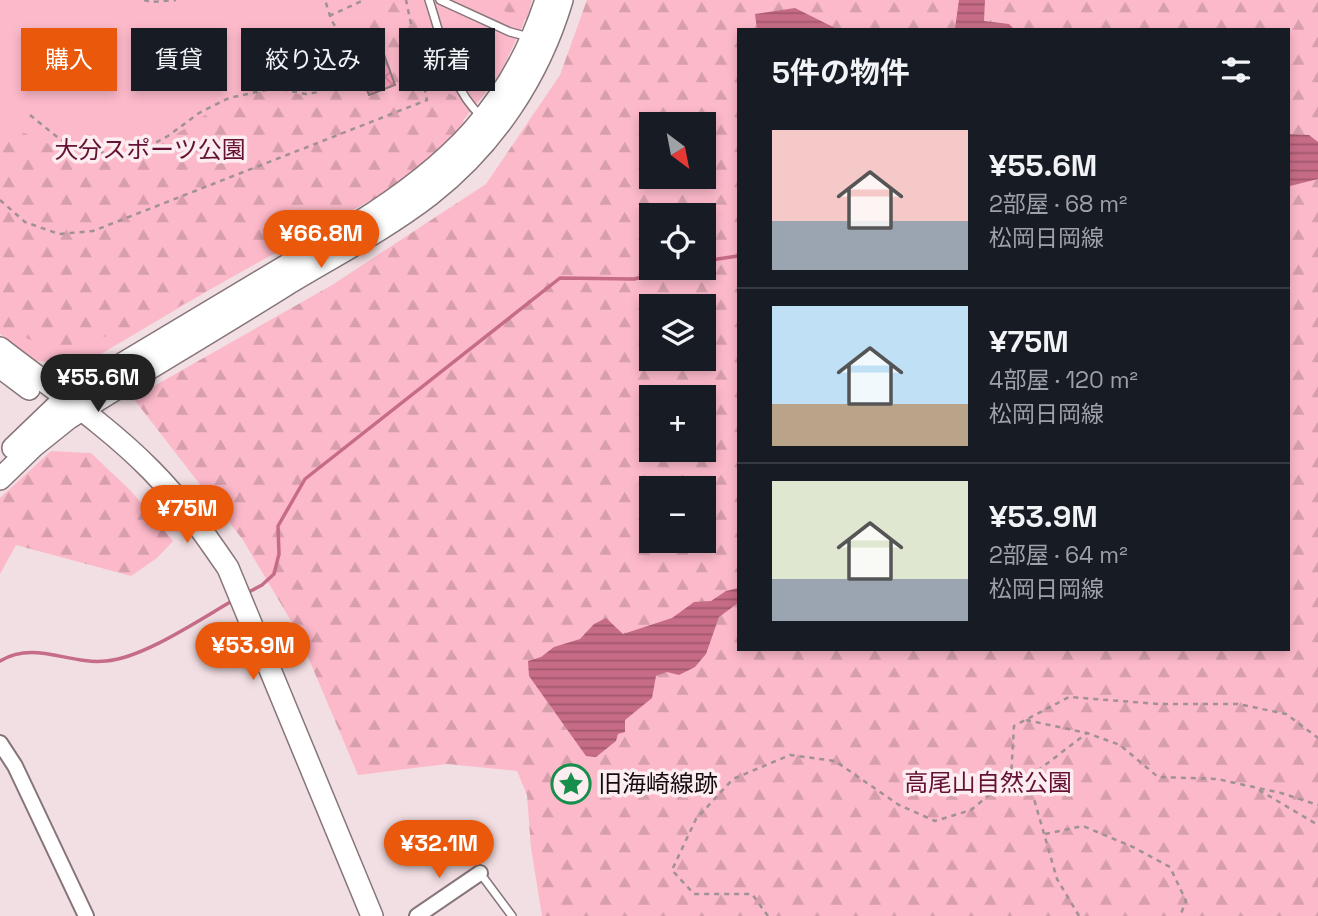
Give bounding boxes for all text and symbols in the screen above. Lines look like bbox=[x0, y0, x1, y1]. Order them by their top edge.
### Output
chip: 購入 bbox=[21, 28, 117, 91]
chip: 賃貸 bbox=[131, 28, 227, 91]
chip: 絞り込み bbox=[241, 28, 385, 91]
chip: 新着 bbox=[399, 28, 495, 91]
icon: filters bbox=[1217, 51, 1255, 89]
text: 5件の物件 bbox=[772, 53, 910, 92]
north arrow bbox=[639, 112, 716, 189]
map controls bbox=[639, 112, 716, 553]
park label: 大分スポーツ公園 bbox=[54, 134, 246, 165]
text: ¥55.6M bbox=[989, 146, 1097, 185]
icon: home bbox=[828, 158, 912, 242]
text: 2部屋 · 68 m² bbox=[989, 189, 1128, 219]
button: locate bbox=[639, 203, 716, 280]
pin: ¥66.8M bbox=[264, 210, 378, 270]
text: ¥66.8M bbox=[279, 218, 363, 248]
text: 松岡日岡線 bbox=[989, 223, 1104, 253]
button: layers bbox=[639, 294, 716, 371]
text: ¥75M bbox=[989, 322, 1069, 361]
icon: home bbox=[828, 334, 912, 418]
pin: ¥55.6M bbox=[41, 354, 155, 414]
text: ¥55.6M bbox=[57, 362, 139, 392]
text: 4部屋 · 120 m² bbox=[989, 365, 1138, 395]
button: + bbox=[639, 385, 716, 462]
text: 松岡日岡線 bbox=[989, 399, 1104, 429]
button: − bbox=[639, 476, 716, 553]
pin: ¥75M bbox=[146, 486, 228, 545]
text: ¥75M bbox=[156, 493, 218, 523]
text: ¥53.9M bbox=[989, 497, 1098, 536]
icon: home bbox=[828, 509, 912, 593]
text: 2部屋 · 64 m² bbox=[989, 540, 1128, 570]
text: 松岡日岡線 bbox=[989, 574, 1104, 604]
pin: ¥53.9M bbox=[196, 622, 310, 682]
text: ¥53.9M bbox=[211, 630, 295, 660]
place icon: 旧海崎線跡 bbox=[550, 763, 592, 805]
park label: 高尾山自然公園 bbox=[904, 767, 1072, 798]
place label: 旧海崎線跡 bbox=[598, 768, 718, 799]
pin: ¥32.1M bbox=[382, 820, 496, 880]
text: ¥32.1M bbox=[400, 828, 478, 858]

